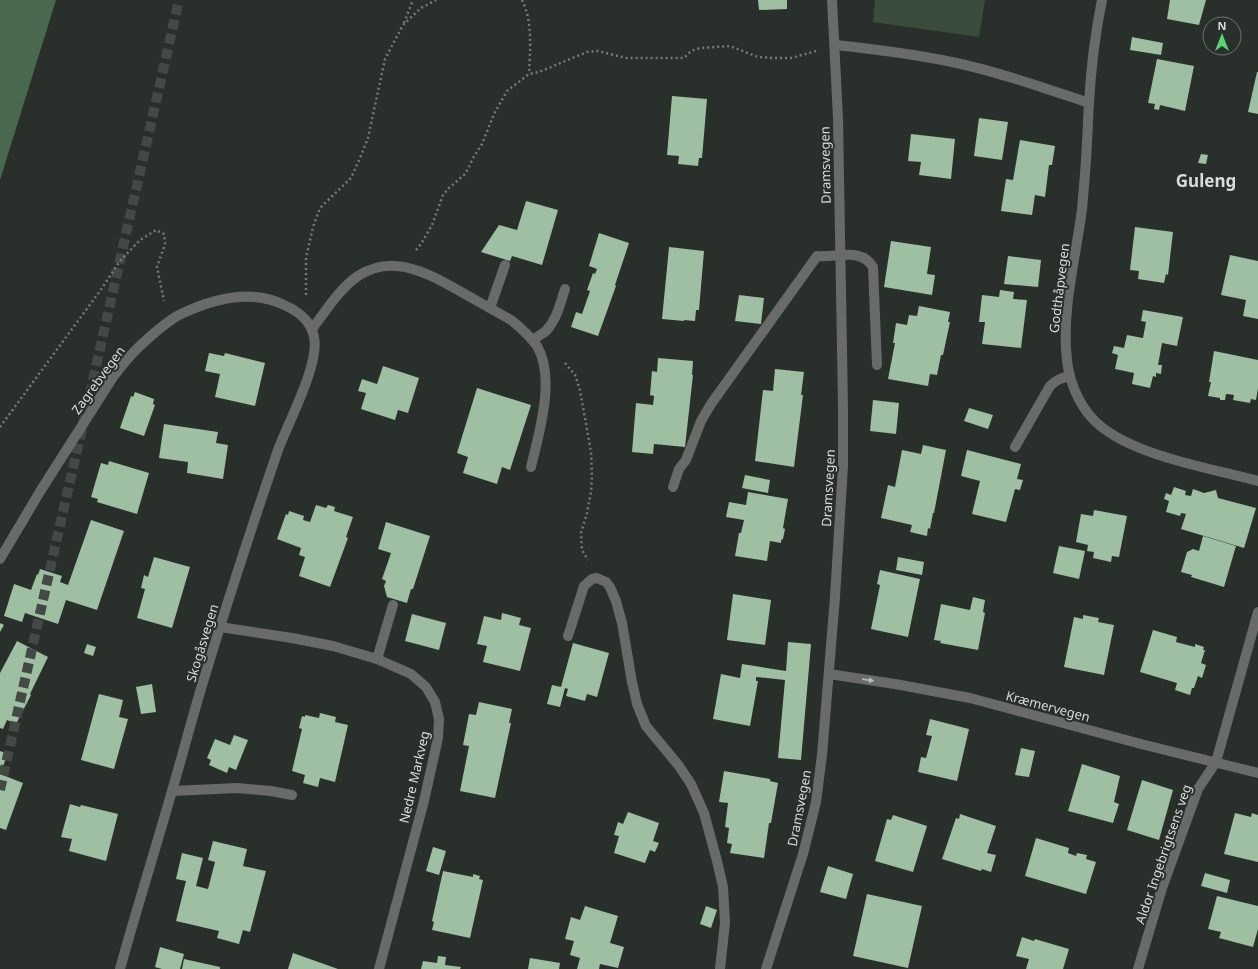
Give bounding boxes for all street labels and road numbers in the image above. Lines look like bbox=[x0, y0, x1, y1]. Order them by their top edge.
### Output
street label: Dramsvegen bbox=[815, 126, 835, 204]
street label: Godthåpvegen bbox=[1045, 242, 1073, 334]
street label: Zagrebvegen bbox=[67, 342, 129, 418]
street label: Dramsvegen bbox=[817, 449, 839, 527]
street label: Skogåsvegen bbox=[182, 602, 222, 684]
street label: Kræmervegen bbox=[1004, 686, 1092, 726]
street label: Nedre Markveg bbox=[395, 729, 433, 825]
street label: Dramsvegen bbox=[783, 768, 815, 848]
street label: Aldor Ingebrigtsens veg bbox=[1131, 782, 1195, 926]

